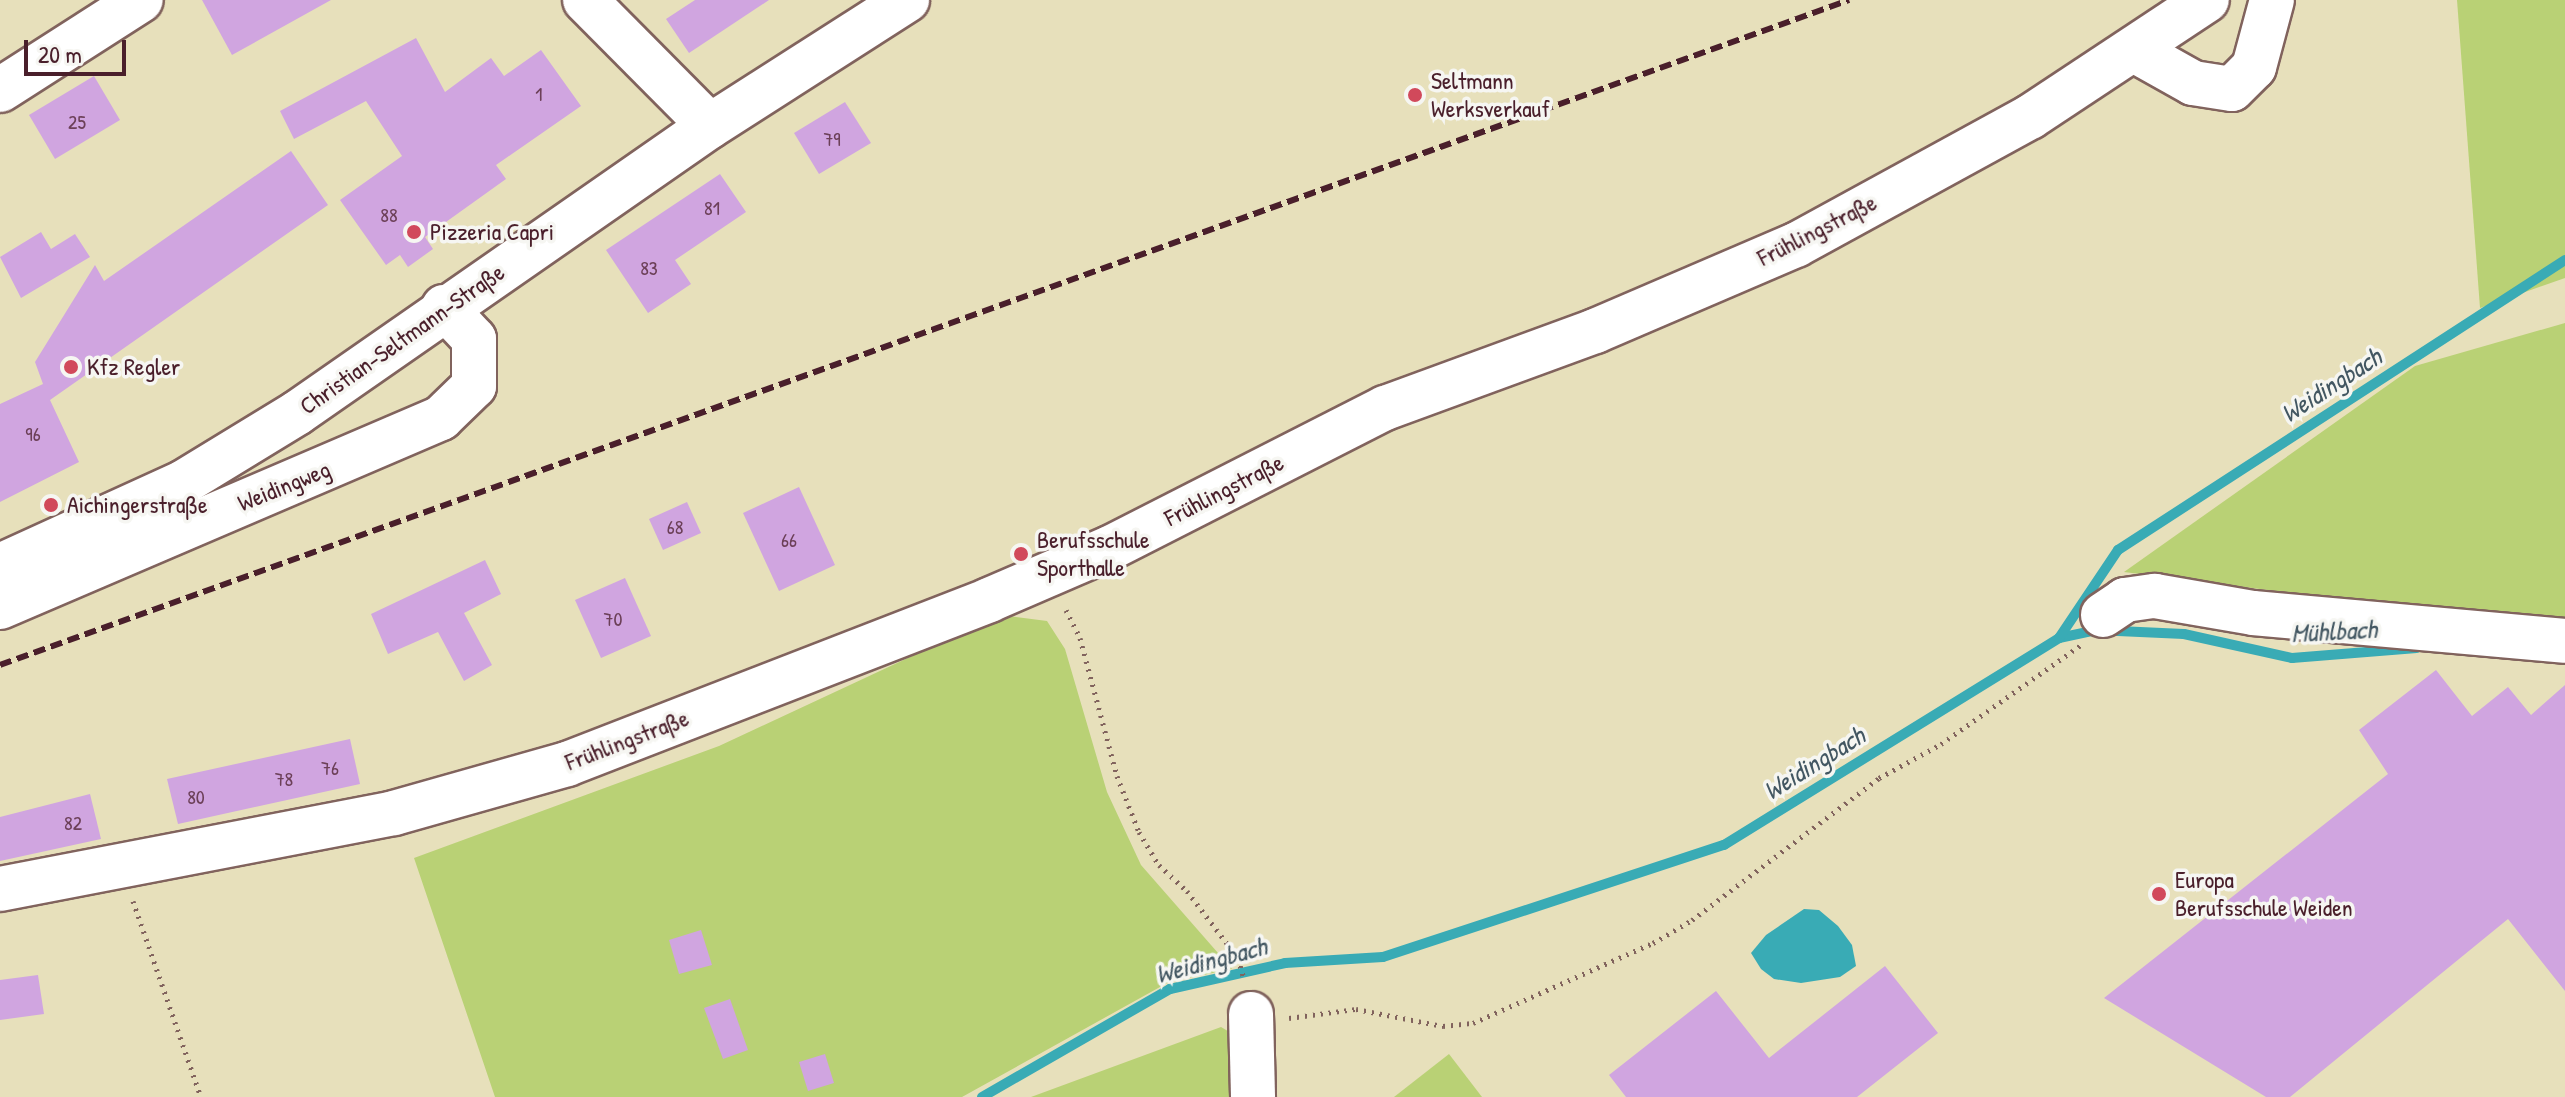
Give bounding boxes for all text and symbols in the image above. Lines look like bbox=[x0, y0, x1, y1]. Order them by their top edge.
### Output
scale bar bbox=[28, 24, 130, 74]
text: 20 m bbox=[38, 38, 82, 70]
place label: Seltmann Werksverkauf bbox=[1431, 67, 1550, 123]
house number: 1 bbox=[535, 81, 543, 105]
marker: Seltmann Werksverkauf bbox=[1406, 86, 1424, 104]
house number: 25 bbox=[68, 109, 86, 133]
house number: 79 bbox=[823, 126, 841, 150]
street label: Frühlingstraße bbox=[1753, 188, 1881, 272]
house number: 81 bbox=[704, 195, 720, 219]
house number: 88 bbox=[380, 202, 398, 226]
place label: Pizzeria Capri bbox=[430, 218, 554, 246]
marker: Pizzeria Capri bbox=[405, 223, 423, 241]
house number: 83 bbox=[640, 255, 658, 279]
street label: Christian-Seltmann-Straße bbox=[294, 257, 510, 421]
water label: Weidingbach bbox=[2275, 341, 2387, 429]
place label: Kfz Regler bbox=[87, 353, 180, 381]
marker: Kfz Regler bbox=[62, 358, 80, 376]
house number: 96 bbox=[25, 421, 41, 445]
street label: Frühlingstraße bbox=[1160, 448, 1288, 532]
street label: Weidingweg bbox=[233, 454, 335, 518]
place label: Aichingerstraße bbox=[67, 491, 208, 519]
marker: Aichingerstraße bbox=[42, 496, 60, 514]
house number: 68 bbox=[667, 514, 683, 538]
place label: Berufsschule Sporthalle bbox=[1037, 526, 1150, 582]
house number: 66 bbox=[781, 527, 797, 551]
marker: Berufsschule Sporthalle bbox=[1012, 545, 1030, 563]
house number: 70 bbox=[604, 606, 622, 630]
water label: Mühlbach bbox=[2290, 613, 2378, 649]
street label: Frühlingstraße bbox=[561, 703, 693, 777]
water label: Weidingbach bbox=[1758, 720, 1870, 806]
house number: 76 bbox=[321, 755, 339, 779]
house number: 78 bbox=[275, 766, 293, 790]
house number: 80 bbox=[187, 784, 205, 808]
house number: 82 bbox=[64, 810, 82, 834]
place label: Europa Berufsschule Weiden bbox=[2175, 866, 2353, 922]
marker: Europa Berufsschule Weiden bbox=[2150, 885, 2168, 903]
water label: Weidingbach bbox=[1152, 930, 1270, 990]

